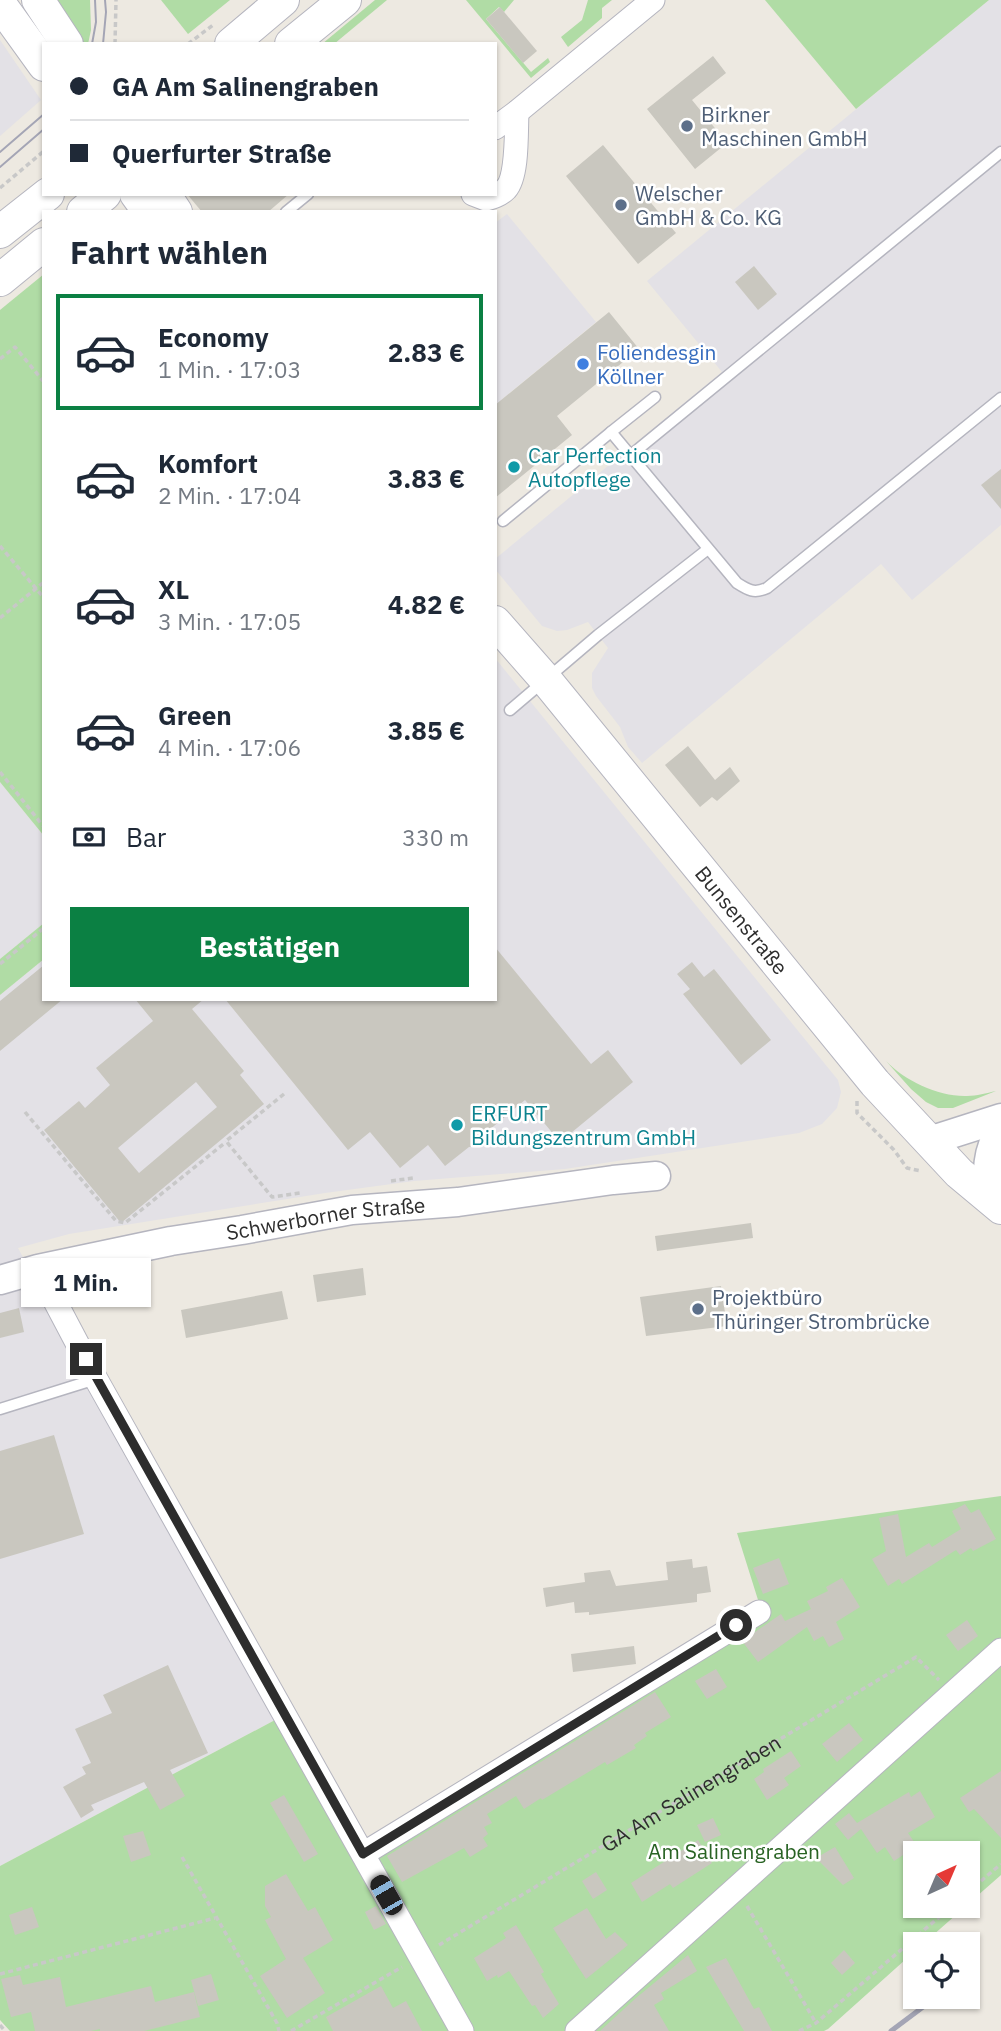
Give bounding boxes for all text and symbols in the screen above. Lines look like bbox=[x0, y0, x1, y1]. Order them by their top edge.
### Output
text: GA Am Salinengraben bbox=[112, 69, 379, 103]
place label: Birkner Maschinen GmbH bbox=[701, 100, 868, 152]
marker: Birkner Maschinen GmbH bbox=[679, 118, 695, 134]
text: Querfurter Straße bbox=[112, 136, 332, 170]
place label: Welscher GmbH & Co. KG bbox=[635, 179, 782, 231]
marker: Welscher GmbH & Co. KG bbox=[613, 197, 629, 213]
text: Fahrt wählen bbox=[70, 231, 268, 273]
text: Economy bbox=[158, 320, 269, 354]
icon: car bbox=[74, 321, 137, 384]
text: 2.83 € bbox=[388, 335, 465, 369]
place label: Foliendesgin Köllner bbox=[597, 338, 716, 390]
text: 1 Min. · 17:03 bbox=[158, 354, 301, 384]
marker: Foliendesgin Köllner bbox=[575, 356, 591, 372]
place label: Car Perfection Autopflege bbox=[528, 441, 662, 493]
text: Komfort bbox=[158, 446, 258, 480]
icon: car bbox=[74, 447, 137, 510]
marker: Car Perfection Autopflege bbox=[506, 459, 522, 475]
text: 3.83 € bbox=[388, 461, 465, 495]
text: 2 Min. · 17:04 bbox=[158, 480, 301, 510]
text: XL bbox=[158, 572, 189, 606]
icon: car bbox=[74, 573, 137, 636]
text: 4.82 € bbox=[388, 587, 465, 621]
text: 3 Min. · 17:05 bbox=[158, 606, 301, 636]
text: Green bbox=[158, 698, 232, 732]
icon: car bbox=[74, 699, 137, 762]
text: 3.85 € bbox=[388, 713, 465, 747]
text: 4 Min. · 17:06 bbox=[158, 732, 301, 762]
icon: cash bbox=[70, 818, 108, 856]
text: Bar bbox=[126, 820, 166, 854]
text: 330 m bbox=[402, 822, 469, 852]
street label: Bunsenstraße bbox=[689, 860, 795, 980]
button: Bestätigen bbox=[70, 907, 469, 987]
place label: ERFURT Bildungszentrum GmbH bbox=[471, 1099, 696, 1151]
marker: ERFURT Bildungszentrum GmbH bbox=[449, 1117, 465, 1133]
street label: Schwerborner Straße bbox=[224, 1191, 426, 1246]
callout: 1 Min. bbox=[21, 1258, 151, 1306]
text: 1 Min. bbox=[53, 1267, 119, 1297]
place label: Projektbüro Thüringer Strombrücke bbox=[712, 1283, 930, 1335]
marker: Projektbüro Thüringer Strombrücke bbox=[690, 1301, 706, 1317]
route end bbox=[70, 1343, 102, 1375]
route start bbox=[720, 1609, 752, 1641]
street label: GA Am Salinengraben bbox=[597, 1729, 785, 1857]
park label: Am Salinengraben bbox=[648, 1838, 820, 1864]
north arrow bbox=[903, 1841, 980, 1918]
map controls bbox=[903, 1841, 980, 2009]
car bbox=[367, 1872, 406, 1918]
button: locate bbox=[903, 1932, 980, 2009]

